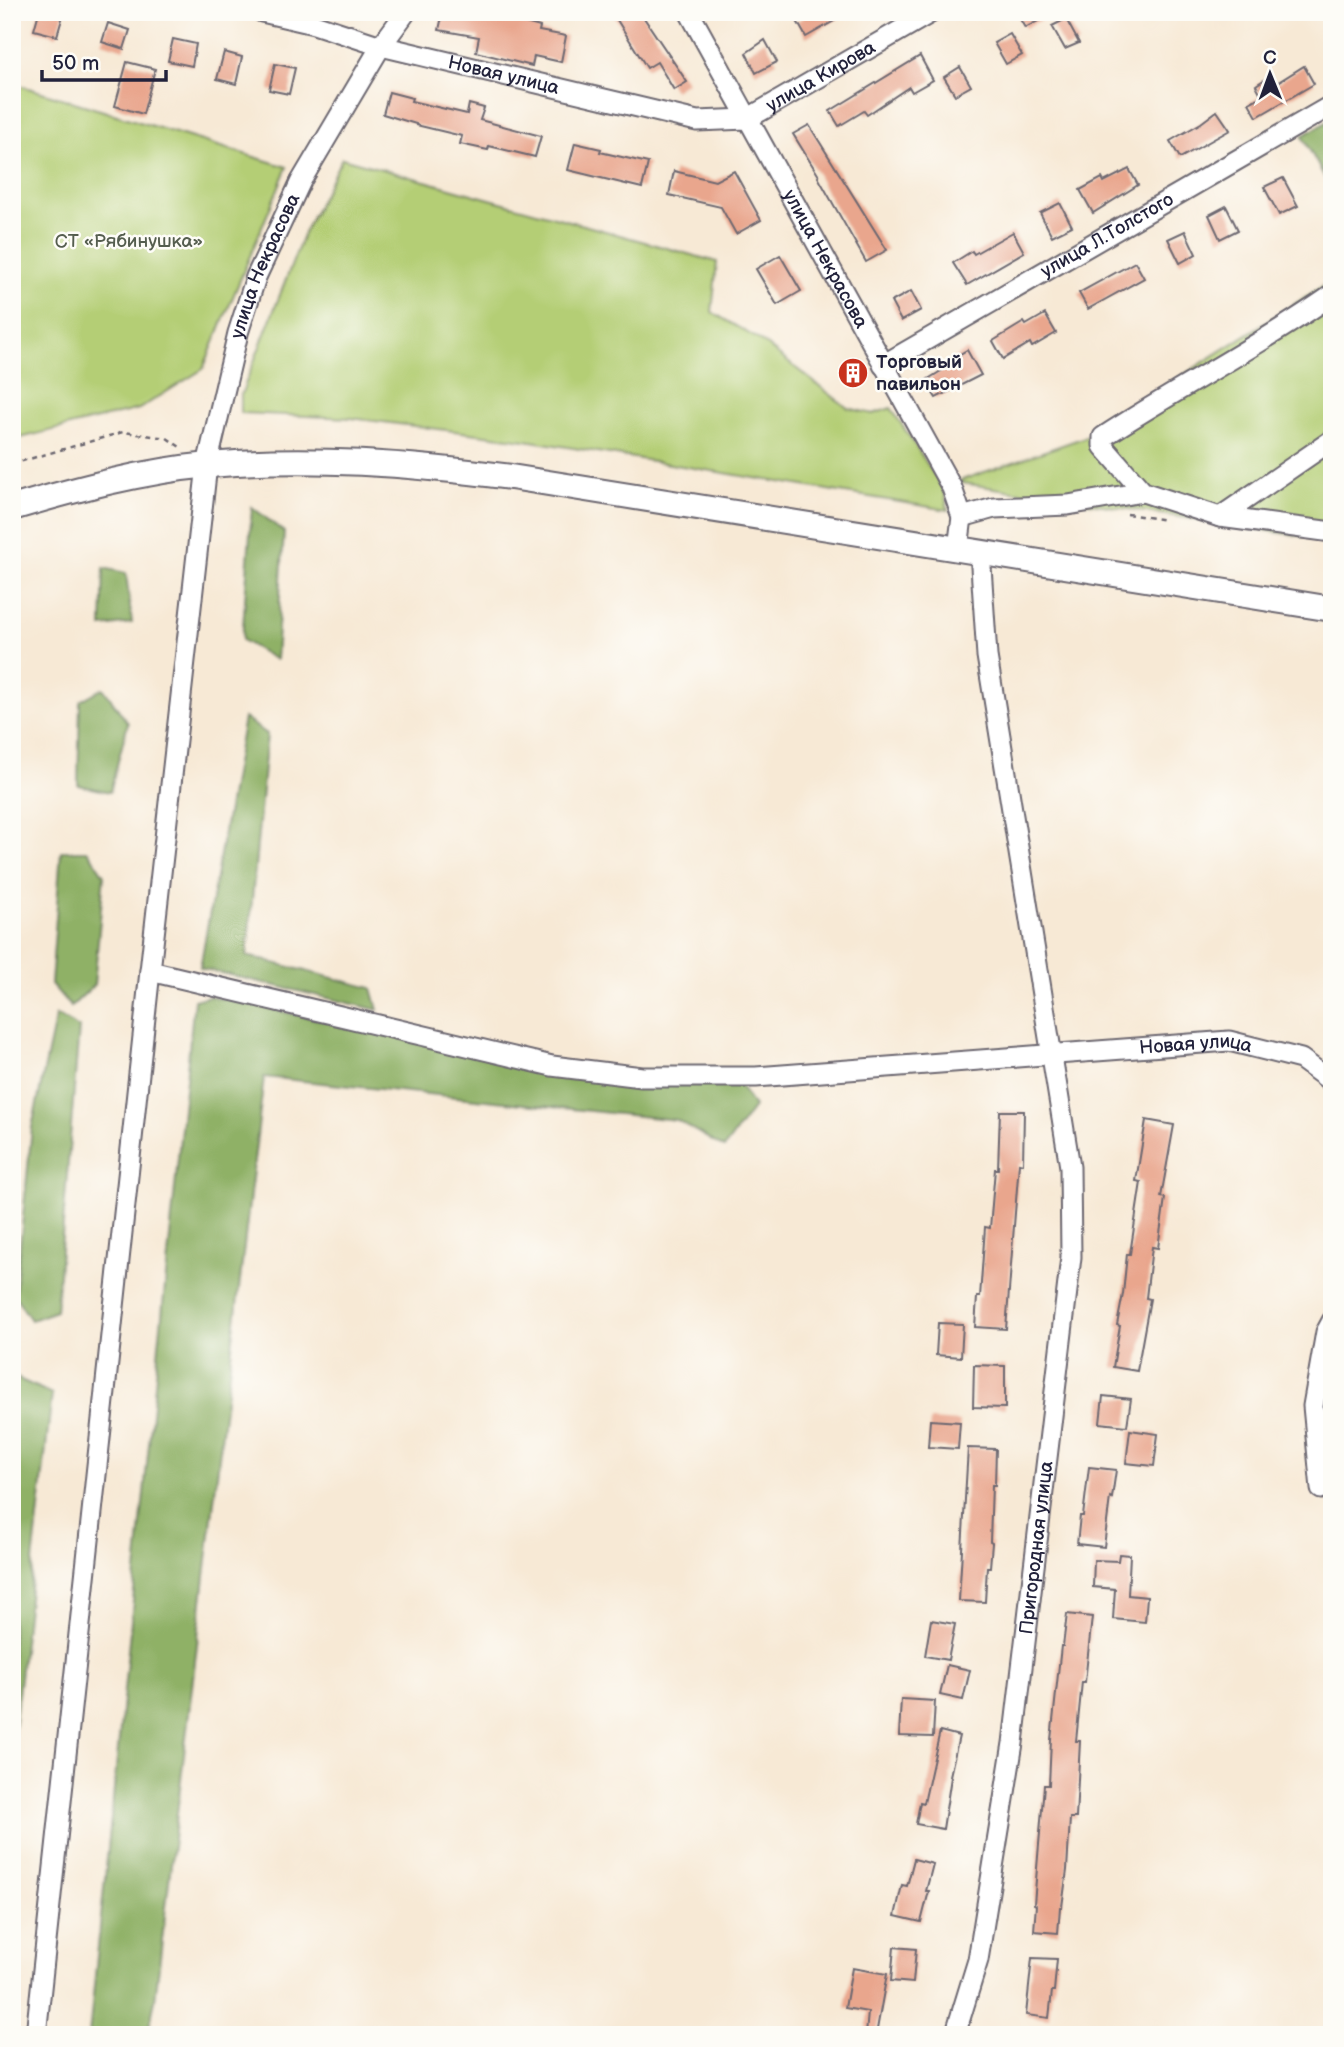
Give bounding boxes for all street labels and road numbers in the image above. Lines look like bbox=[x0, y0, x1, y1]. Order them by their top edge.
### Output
street label: улица Кирова bbox=[762, 36, 880, 117]
street label: Новая улица bbox=[446, 51, 562, 99]
street label: улица Некрасова bbox=[778, 185, 873, 332]
street label: улица Л.Толстого bbox=[1037, 188, 1178, 283]
street label: улица Некрасова bbox=[226, 190, 305, 341]
street label: Новая улица bbox=[1139, 1029, 1255, 1059]
street label: Пригородная улица bbox=[1015, 1460, 1058, 1636]

